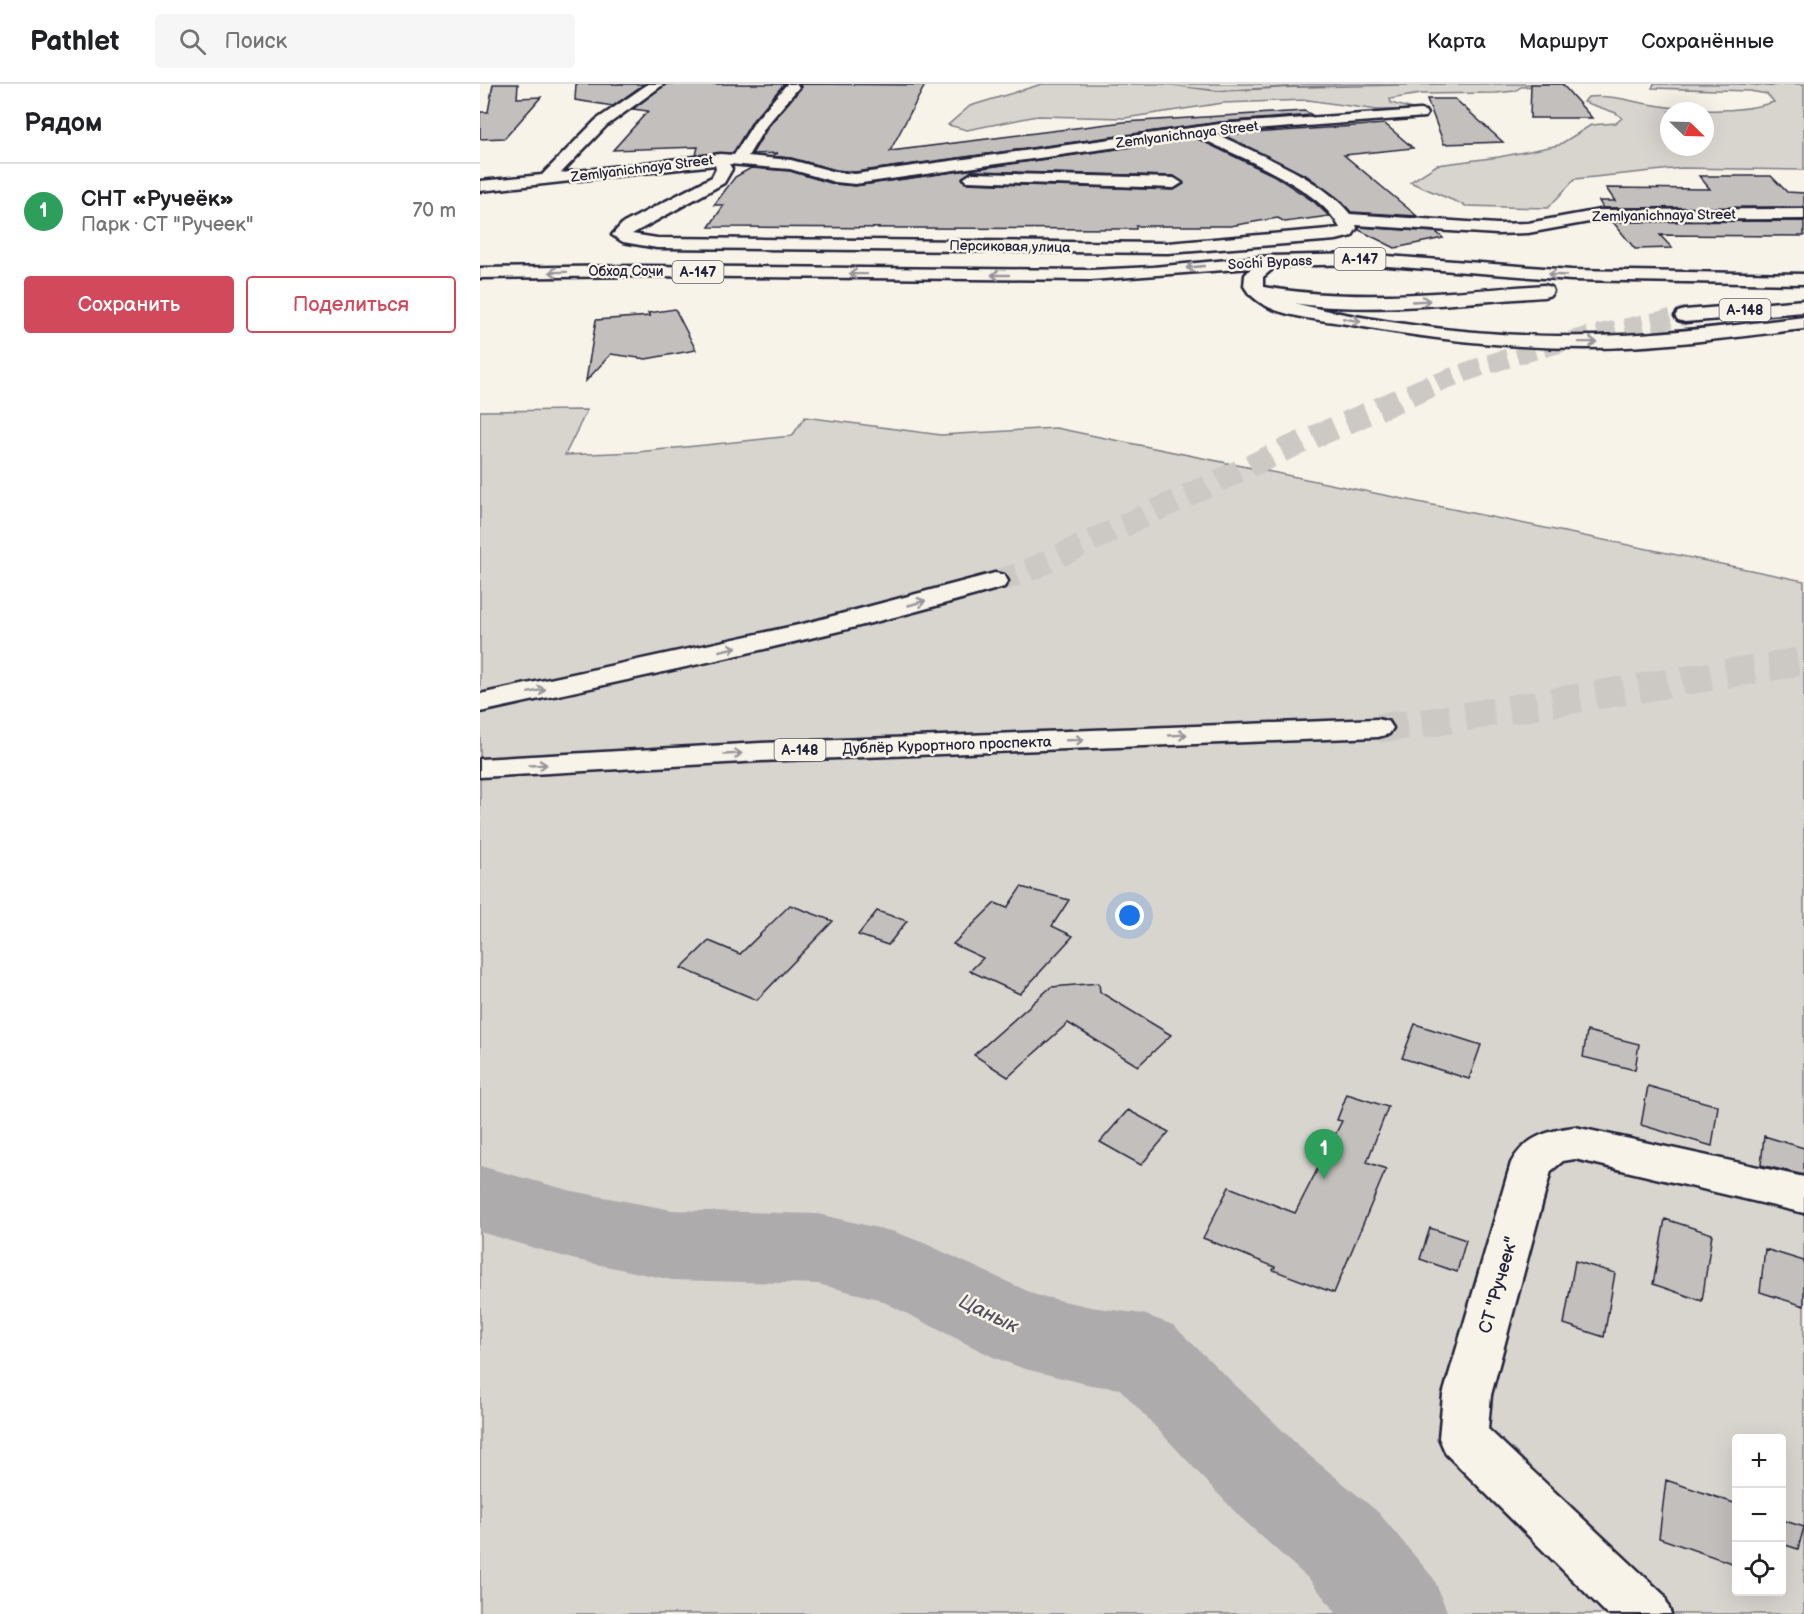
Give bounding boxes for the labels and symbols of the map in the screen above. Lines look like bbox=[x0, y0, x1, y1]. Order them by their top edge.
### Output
north arrow bbox=[1660, 102, 1714, 156]
street label: Zemlyanichnaya Street bbox=[1114, 117, 1260, 152]
street label: Zemlyanichnaya Street bbox=[569, 151, 715, 186]
street label: Zemlyanichnaya Street bbox=[1591, 206, 1737, 225]
street label: Персиковая улица bbox=[949, 237, 1071, 256]
road number: А-147 bbox=[1334, 248, 1386, 270]
street label: Sochi Bypass bbox=[1227, 252, 1313, 273]
road number: А-147 bbox=[672, 261, 724, 283]
one-way arrow bbox=[1185, 262, 1205, 273]
street label: Обход Сочи bbox=[589, 263, 663, 280]
one-way arrow bbox=[548, 266, 568, 278]
one-way arrow bbox=[848, 268, 868, 280]
one-way arrow bbox=[990, 269, 1010, 281]
one-way arrow bbox=[1547, 269, 1567, 280]
one-way arrow bbox=[1410, 295, 1430, 306]
road number: А-148 bbox=[1720, 299, 1770, 321]
one-way arrow bbox=[1342, 315, 1361, 326]
one-way arrow bbox=[1577, 336, 1597, 347]
one-way arrow bbox=[907, 597, 926, 609]
one-way arrow bbox=[718, 642, 737, 654]
one-way arrow bbox=[527, 684, 546, 696]
one-way arrow bbox=[1168, 730, 1188, 741]
street label: Дублёр Курортного проспекта bbox=[842, 732, 1052, 759]
one-way arrow bbox=[1064, 734, 1084, 745]
road number: А-148 bbox=[774, 739, 826, 761]
one-way arrow bbox=[723, 748, 743, 759]
one-way arrow bbox=[528, 759, 548, 770]
your location bbox=[1115, 901, 1144, 930]
pin: 1 bbox=[1304, 1130, 1344, 1179]
street label: СТ "Ручеек" bbox=[1475, 1234, 1522, 1336]
water label: Цанык bbox=[955, 1289, 1023, 1339]

